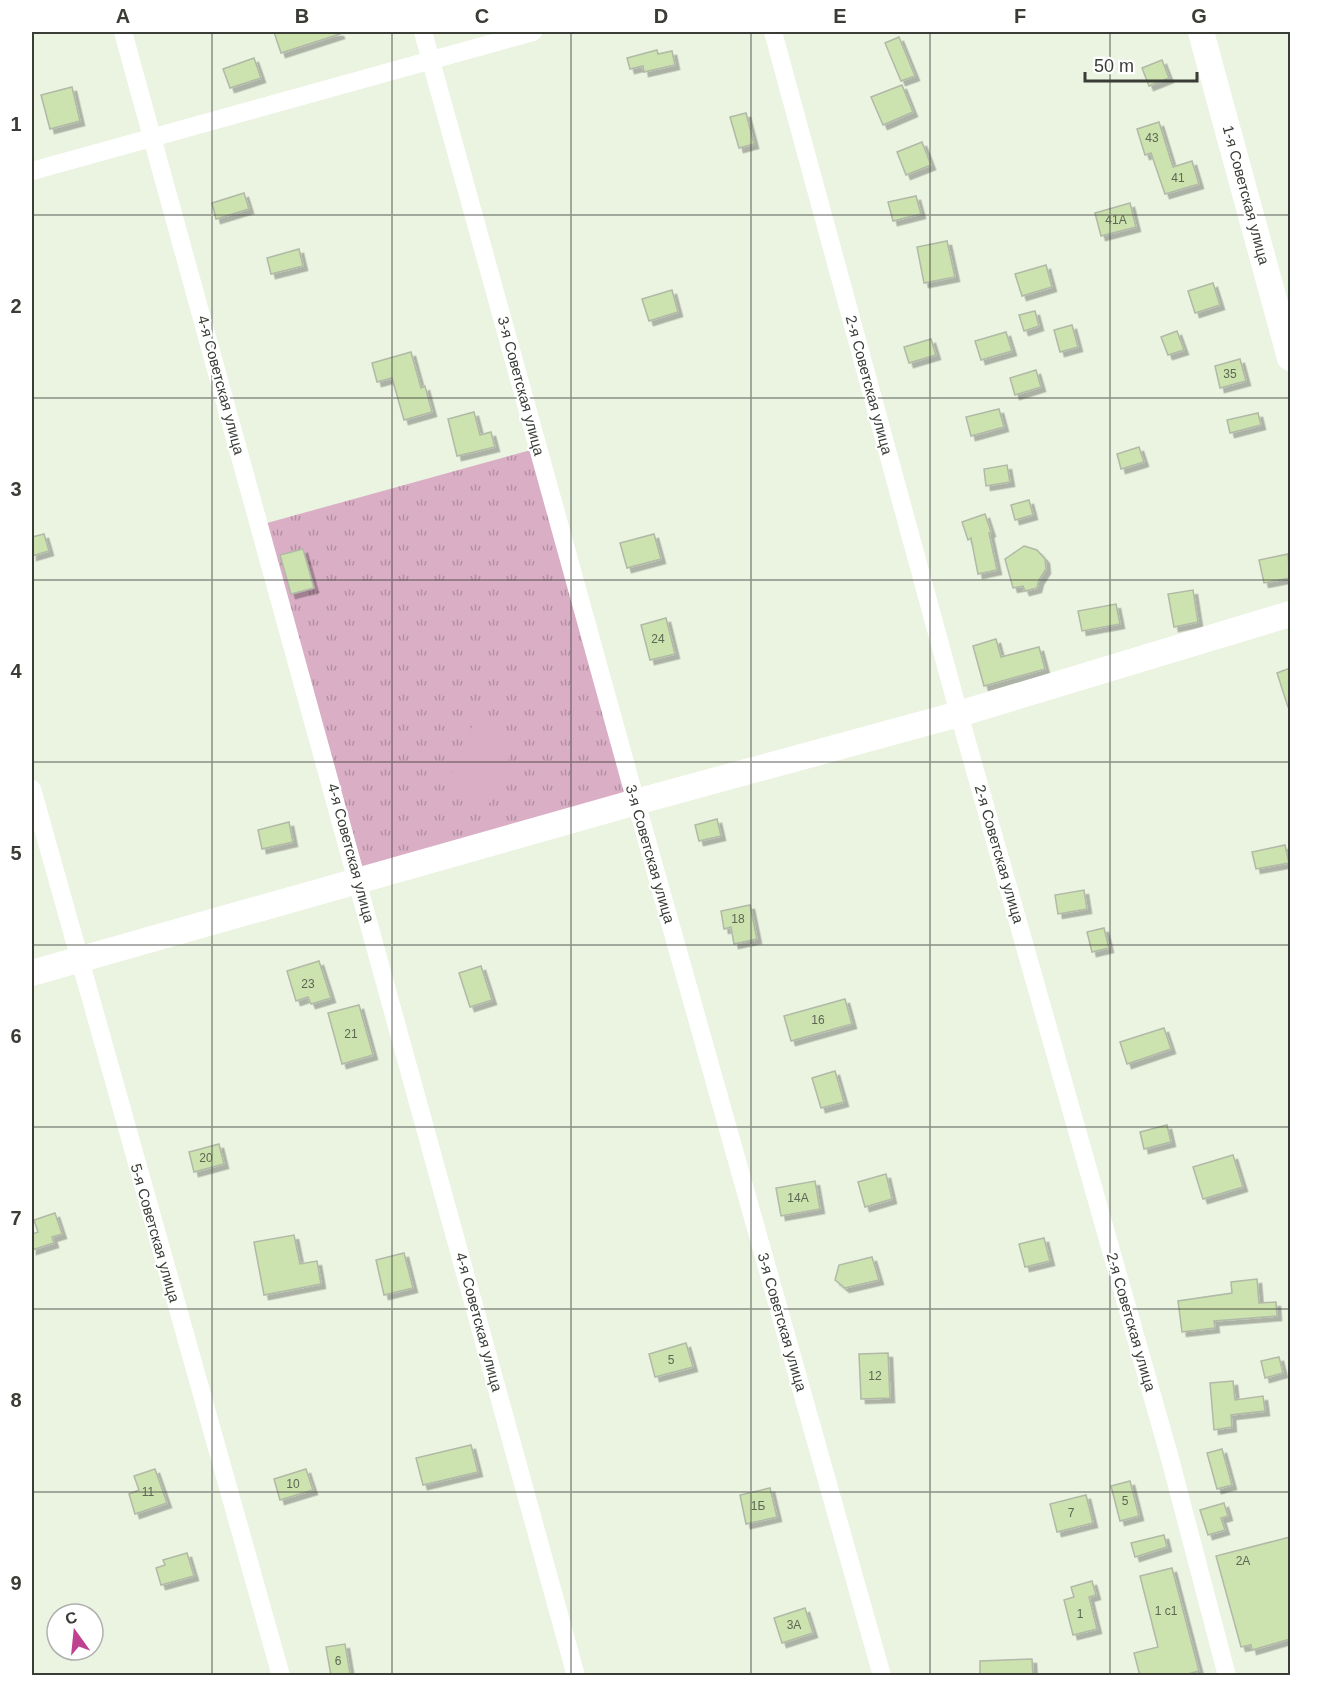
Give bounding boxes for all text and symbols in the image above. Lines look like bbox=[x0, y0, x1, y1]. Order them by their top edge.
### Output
text: A bbox=[116, 5, 130, 27]
text: B bbox=[295, 5, 309, 27]
text: C bbox=[475, 5, 489, 27]
text: D bbox=[654, 5, 668, 27]
text: E bbox=[833, 5, 847, 27]
text: F bbox=[1014, 5, 1026, 27]
text: G bbox=[1191, 5, 1207, 27]
scale bar bbox=[1085, 45, 1198, 83]
text: 50 m bbox=[1094, 56, 1134, 76]
text: 1 bbox=[10, 113, 22, 135]
street label: 1-я Советская улица bbox=[1220, 123, 1273, 267]
house number: 43 bbox=[1145, 131, 1159, 145]
house number: 41 bbox=[1171, 171, 1185, 185]
house number: 41А bbox=[1105, 213, 1127, 227]
text: 2 bbox=[10, 295, 22, 317]
street label: 4-я Советская улица bbox=[195, 313, 248, 457]
street label: 2-я Советская улица bbox=[843, 313, 896, 457]
street label: 3-я Советская улица bbox=[495, 314, 548, 458]
house number: 35 bbox=[1223, 367, 1237, 381]
text: 3 bbox=[10, 478, 22, 500]
house number: 24 bbox=[651, 632, 665, 646]
text: 4 bbox=[10, 660, 22, 682]
street label: 4-я Советская улица bbox=[325, 781, 378, 925]
street label: 3-я Советская улица bbox=[623, 783, 679, 926]
street label: 2-я Советская улица bbox=[972, 783, 1028, 926]
text: 5 bbox=[10, 842, 22, 864]
house number: 18 bbox=[731, 912, 745, 926]
house number: 23 bbox=[301, 977, 315, 991]
house number: 16 bbox=[811, 1013, 825, 1027]
text: 6 bbox=[10, 1025, 22, 1047]
house number: 21 bbox=[344, 1027, 358, 1041]
house number: 20 bbox=[199, 1151, 213, 1165]
street label: 5-я Советская улица bbox=[128, 1162, 184, 1305]
house number: 14А bbox=[787, 1191, 809, 1205]
text: 7 bbox=[10, 1207, 22, 1229]
street label: 4-я Советская улица bbox=[453, 1250, 506, 1394]
street label: 3-я Советская улица bbox=[755, 1251, 811, 1394]
street label: 2-я Советская улица bbox=[1104, 1251, 1160, 1394]
house number: 5 bbox=[668, 1353, 675, 1367]
house number: 12 bbox=[868, 1369, 882, 1383]
text: 8 bbox=[10, 1389, 22, 1411]
house number: 10 bbox=[286, 1477, 300, 1491]
house number: 11 bbox=[142, 1485, 155, 1499]
house number: 5 bbox=[1122, 1494, 1129, 1508]
house number: 1Б bbox=[751, 1499, 765, 1513]
house number: 7 bbox=[1068, 1506, 1075, 1520]
house number: 2А bbox=[1236, 1554, 1250, 1568]
text: 9 bbox=[10, 1572, 22, 1594]
north arrow bbox=[45, 1602, 105, 1662]
house number: 1 с1 bbox=[1155, 1604, 1178, 1618]
house number: 1 bbox=[1077, 1607, 1084, 1621]
text: С bbox=[63, 1608, 79, 1628]
house number: 3А bbox=[787, 1618, 801, 1632]
house number: 6 bbox=[335, 1654, 342, 1668]

